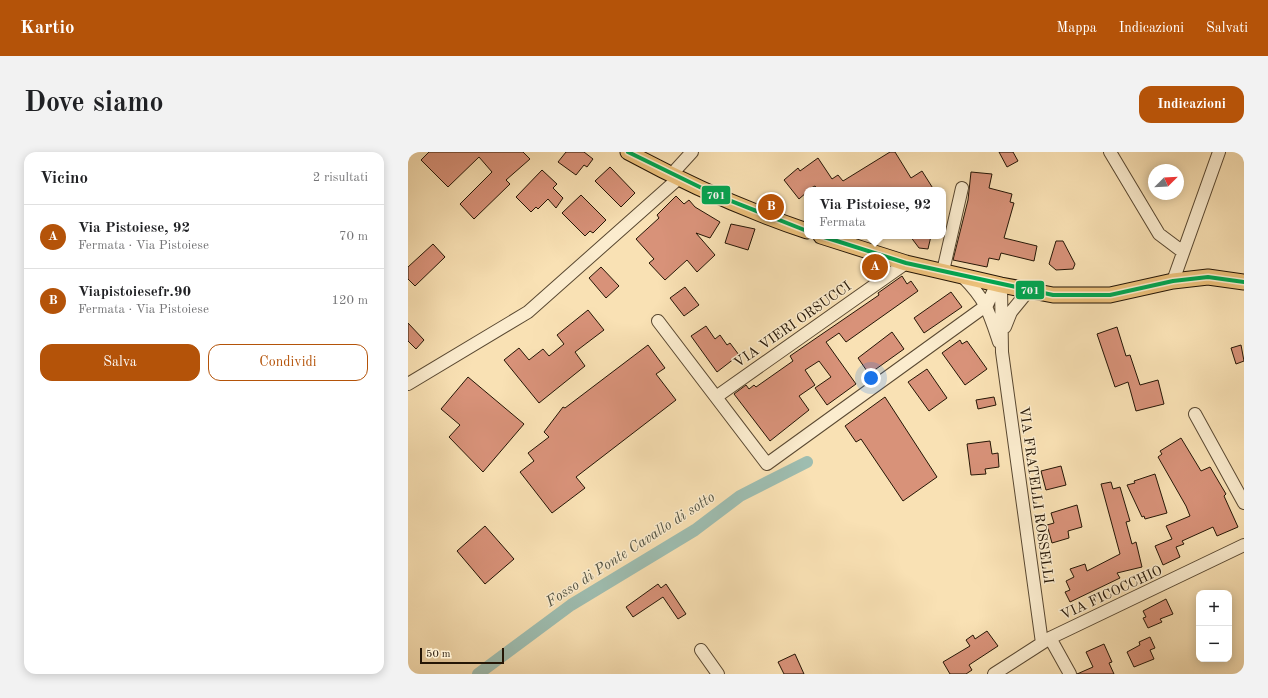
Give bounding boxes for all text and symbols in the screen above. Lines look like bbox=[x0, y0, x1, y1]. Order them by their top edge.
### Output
text: Kartio bbox=[20, 19, 75, 38]
text: Mappa bbox=[1057, 21, 1097, 35]
text: Indicazioni bbox=[1119, 21, 1184, 35]
text: Salvati bbox=[1206, 21, 1248, 35]
button: Indicazioni bbox=[1139, 86, 1244, 123]
text: Dove siamo bbox=[24, 90, 164, 118]
north arrow bbox=[1148, 164, 1184, 200]
text: Vicino bbox=[40, 170, 88, 187]
text: 2 risultati bbox=[313, 171, 368, 184]
line badge: 701 bbox=[701, 185, 731, 205]
popup bbox=[804, 187, 946, 239]
text: 701 bbox=[706, 191, 726, 202]
pin: B bbox=[758, 192, 784, 222]
text: Via Pistoiese, 92 bbox=[819, 198, 931, 213]
text: Fermata bbox=[819, 216, 866, 229]
text: Via Pistoiese, 92 bbox=[78, 221, 190, 236]
text: A bbox=[48, 230, 58, 243]
text: 70 m bbox=[339, 230, 368, 243]
text: Fermata · Via Pistoiese bbox=[78, 239, 209, 252]
pin: A bbox=[862, 252, 888, 282]
street label: VIA VIERI ORSUCCI bbox=[731, 279, 854, 371]
line badge: 701 bbox=[1015, 280, 1045, 300]
text: Viapistoiesefr.90 bbox=[78, 285, 191, 300]
text: 701 bbox=[1020, 286, 1040, 297]
text: B bbox=[48, 294, 58, 307]
text: 120 m bbox=[331, 294, 368, 307]
text: Fermata · Via Pistoiese bbox=[78, 303, 209, 316]
button: Salva bbox=[40, 344, 200, 381]
button: Condividi bbox=[208, 344, 368, 381]
your location bbox=[861, 368, 881, 388]
street label: VIA FRATELLI ROSSELLI bbox=[1017, 406, 1055, 585]
water label: Fosso di Ponte Cavallo di sotto bbox=[543, 490, 718, 611]
street label: VIA FICOCCHIO bbox=[1059, 563, 1164, 623]
map controls bbox=[1196, 590, 1232, 662]
button: + bbox=[1196, 590, 1232, 626]
button: − bbox=[1196, 626, 1232, 662]
scale bar bbox=[420, 646, 504, 665]
text: 50 m bbox=[426, 649, 451, 660]

